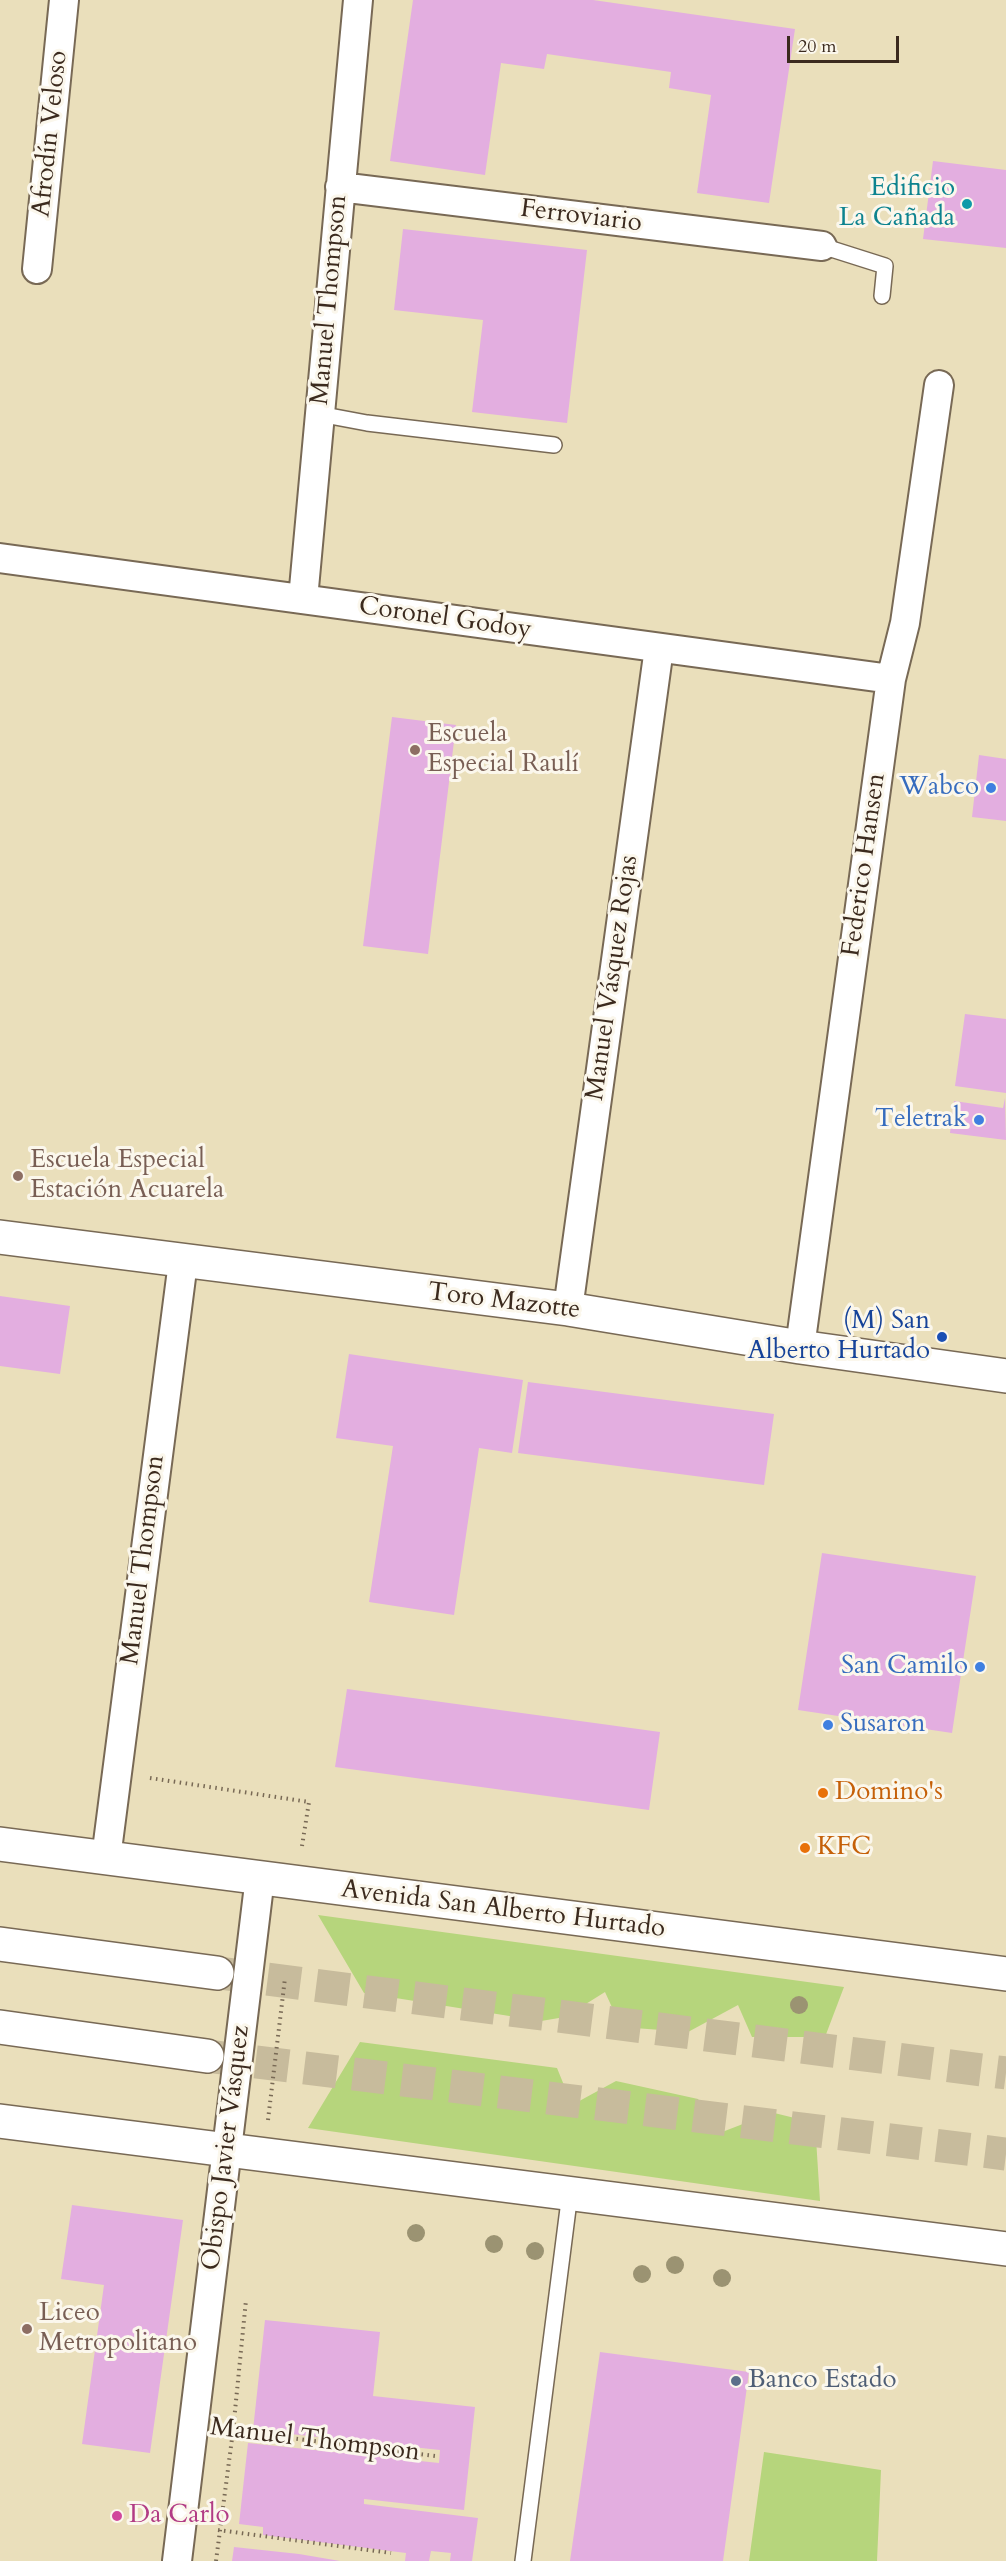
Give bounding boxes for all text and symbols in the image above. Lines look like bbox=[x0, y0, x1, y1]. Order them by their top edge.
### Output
scale bar bbox=[790, 24, 902, 62]
text: 20 m bbox=[798, 34, 837, 59]
street label: Afrodín Veloso bbox=[27, 49, 75, 219]
place label: Edificio La Cañada bbox=[839, 173, 955, 234]
street label: Manuel Thompson bbox=[305, 194, 355, 406]
street label: Ferroviario bbox=[518, 194, 644, 240]
marker: Edificio La Cañada bbox=[960, 197, 974, 211]
street label: Coronel Godoy bbox=[357, 591, 533, 647]
place label: Escuela Especial Raulí bbox=[427, 719, 579, 780]
marker: Escuela Especial Raulí bbox=[408, 743, 422, 757]
street label: Federico Hansen bbox=[837, 771, 893, 959]
place label: Wabco bbox=[899, 772, 979, 804]
marker: Wabco bbox=[984, 781, 998, 795]
street label: Manuel Vásquez Rojas bbox=[580, 853, 646, 1103]
place label: Teletrak bbox=[875, 1104, 967, 1136]
marker: Teletrak bbox=[972, 1113, 986, 1127]
place label: Escuela Especial Estación Acuarela bbox=[30, 1145, 224, 1206]
marker: Escuela Especial Estación Acuarela bbox=[11, 1169, 25, 1183]
street label: Toro Mazotte bbox=[426, 1277, 582, 1327]
place label: (M) San Alberto Hurtado bbox=[748, 1306, 930, 1368]
marker: (M) San Alberto Hurtado bbox=[935, 1330, 949, 1344]
street label: Manuel Thompson bbox=[116, 1453, 172, 1667]
place label: San Camilo bbox=[841, 1651, 968, 1683]
marker: San Camilo bbox=[973, 1660, 987, 1674]
place label: Susaron bbox=[840, 1709, 926, 1741]
marker: Susaron bbox=[821, 1718, 835, 1732]
place label: Domino's bbox=[835, 1777, 943, 1809]
marker: Domino's bbox=[816, 1786, 830, 1800]
place label: KFC bbox=[817, 1832, 871, 1864]
marker: KFC bbox=[798, 1841, 812, 1855]
street label: Avenida San Alberto Hurtado bbox=[339, 1875, 667, 1945]
street label: Obispo Javier Vásquez bbox=[196, 2024, 258, 2272]
place label: Liceo Metropolitano bbox=[39, 2298, 197, 2360]
marker: Liceo Metropolitano bbox=[20, 2322, 34, 2336]
place label: Banco Estado bbox=[748, 2365, 897, 2397]
marker: Banco Estado bbox=[729, 2374, 743, 2388]
street label: Manuel Thompson bbox=[208, 2413, 422, 2469]
place label: Da Carlo bbox=[129, 2500, 230, 2532]
marker: Da Carlo bbox=[110, 2509, 124, 2523]

